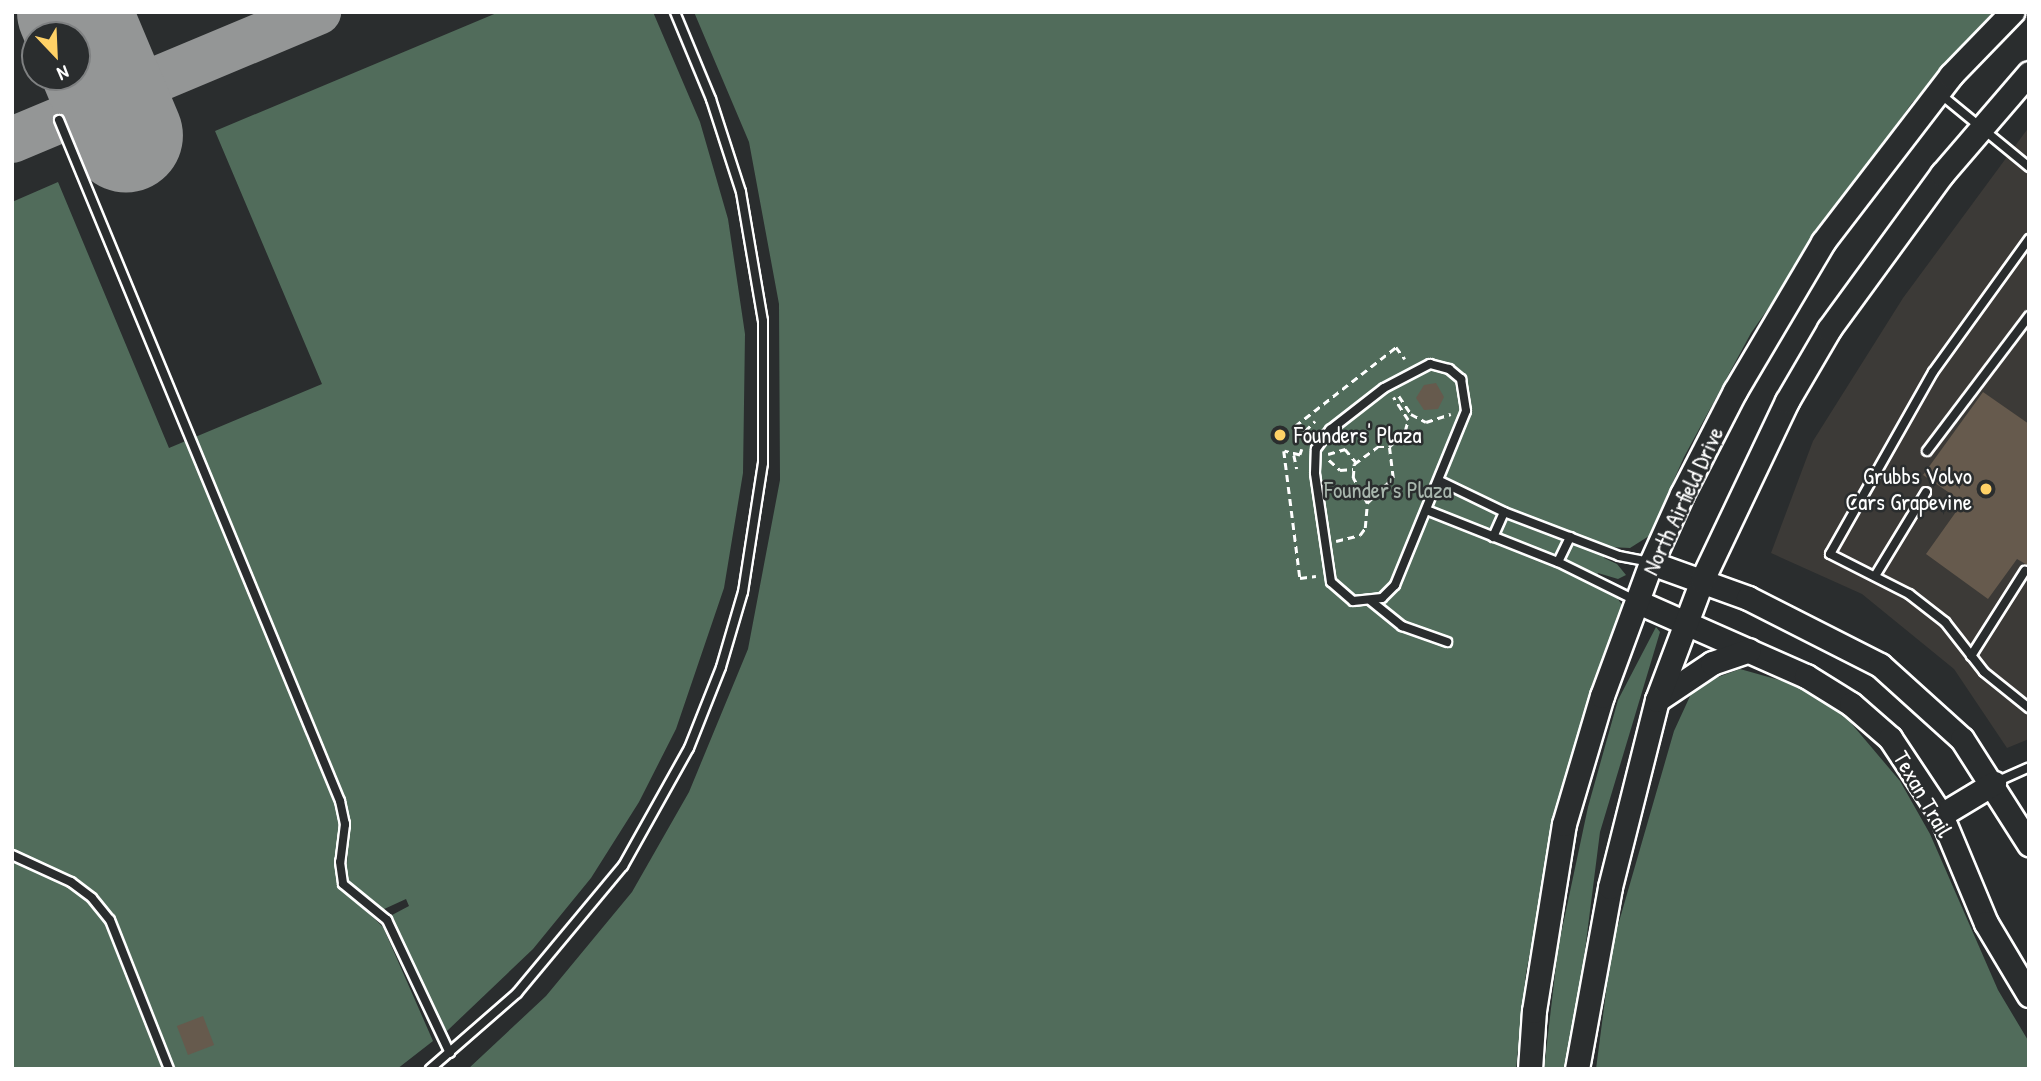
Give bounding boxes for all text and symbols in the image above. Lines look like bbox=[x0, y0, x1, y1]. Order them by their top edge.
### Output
north arrow bbox=[21, 21, 91, 91]
text: N bbox=[54, 60, 73, 87]
place label: Founders' Plaza bbox=[1294, 421, 1421, 449]
street label: North Airfield Drive bbox=[1637, 422, 1729, 580]
marker: Founders' Plaza bbox=[1272, 427, 1288, 443]
place label: Grubbs Volvo Cars Grapevine bbox=[1846, 462, 1972, 516]
park label: Founder's Plaza bbox=[1324, 476, 1452, 504]
marker: Grubbs Volvo Cars Grapevine bbox=[1978, 481, 1994, 497]
street label: Texan Trail bbox=[1887, 746, 1959, 842]

